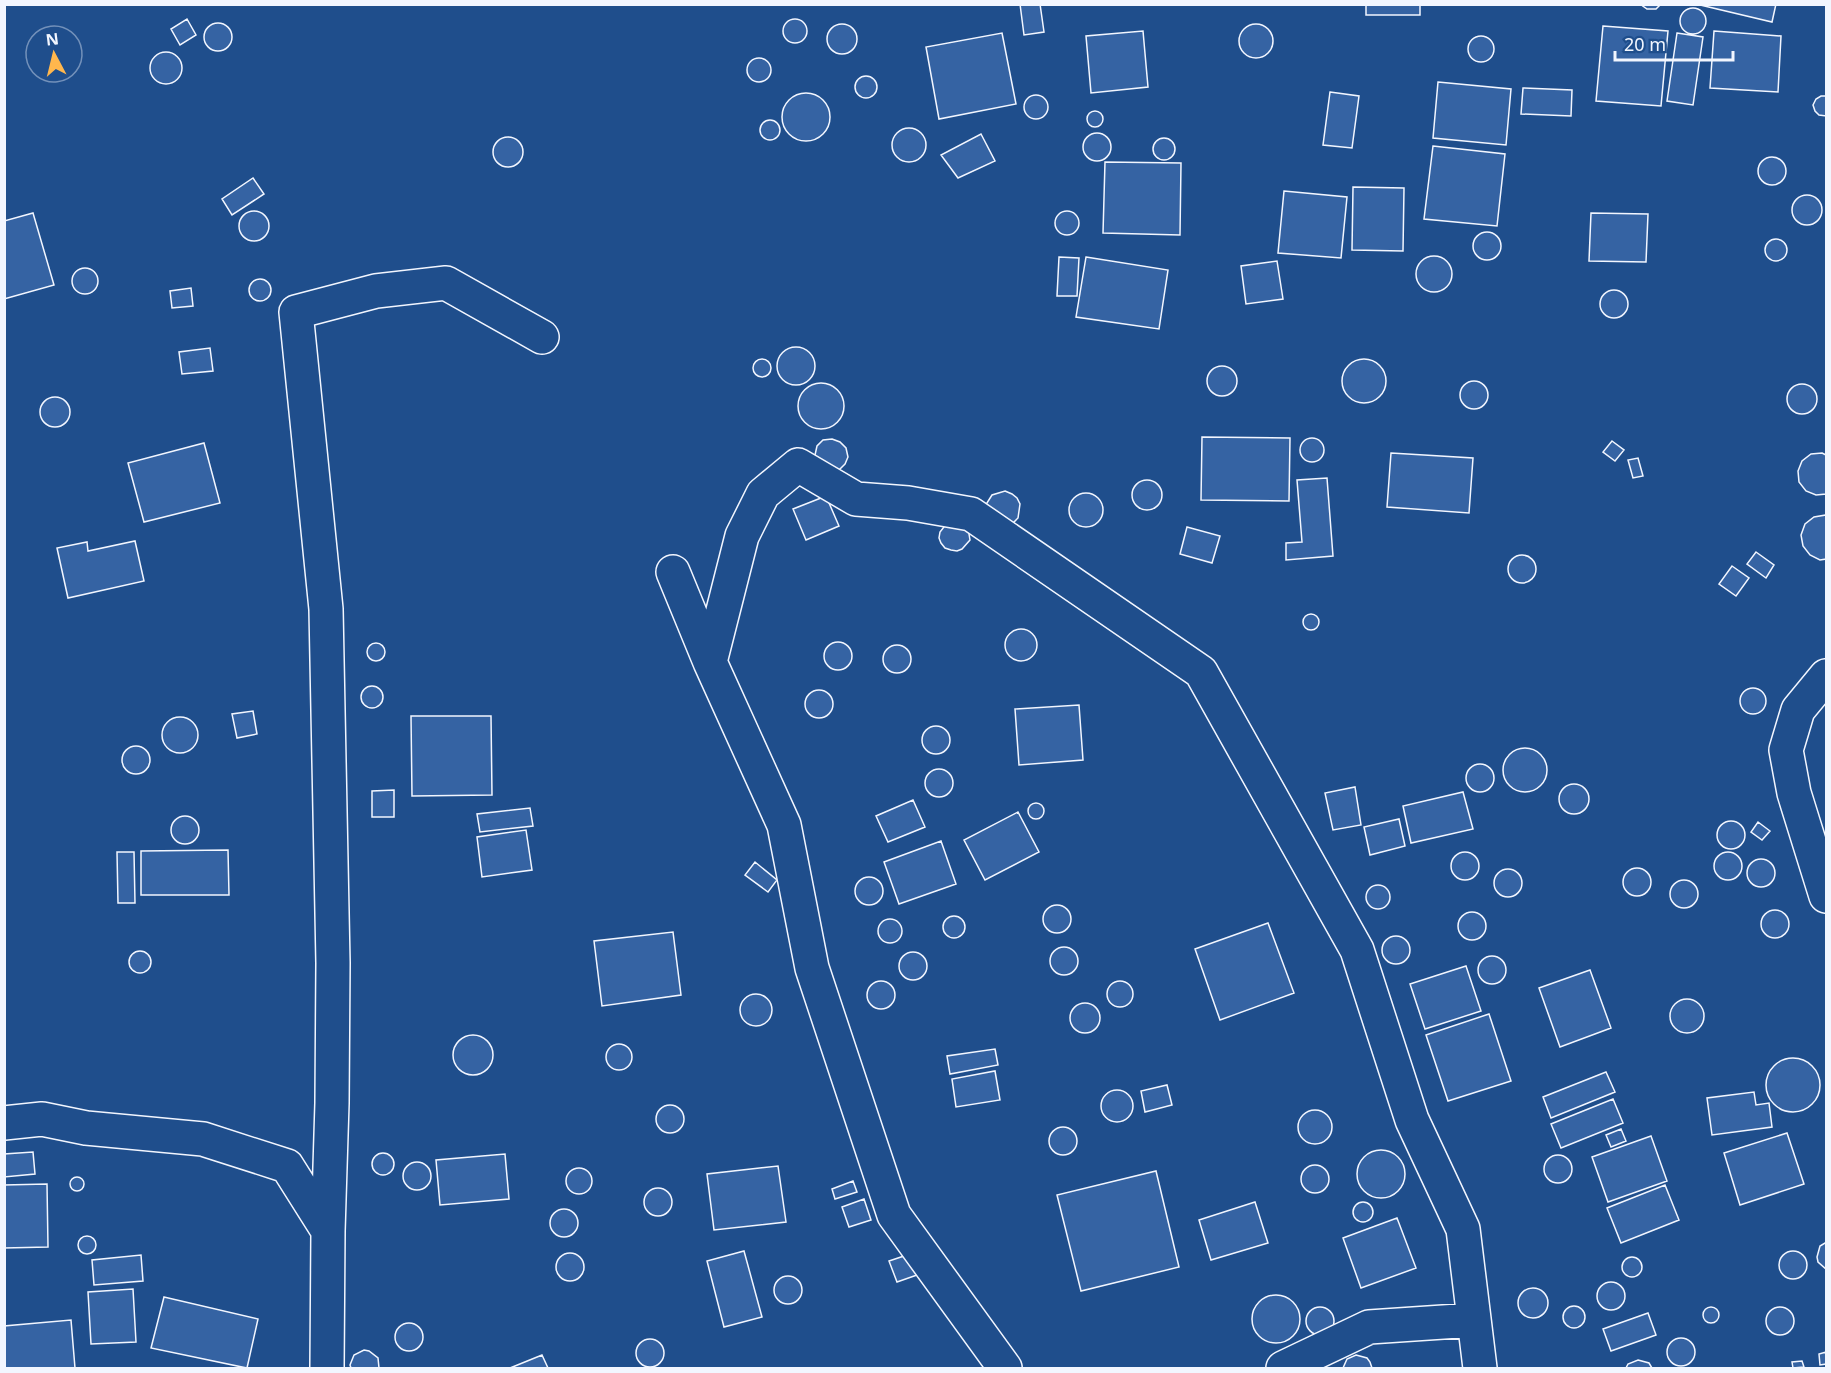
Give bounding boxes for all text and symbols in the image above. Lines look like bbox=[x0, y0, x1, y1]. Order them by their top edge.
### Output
north arrow bbox=[24, 24, 84, 84]
scale bar bbox=[1615, 24, 1734, 62]
text: N bbox=[44, 27, 60, 51]
text: 20 m bbox=[1624, 32, 1666, 56]

